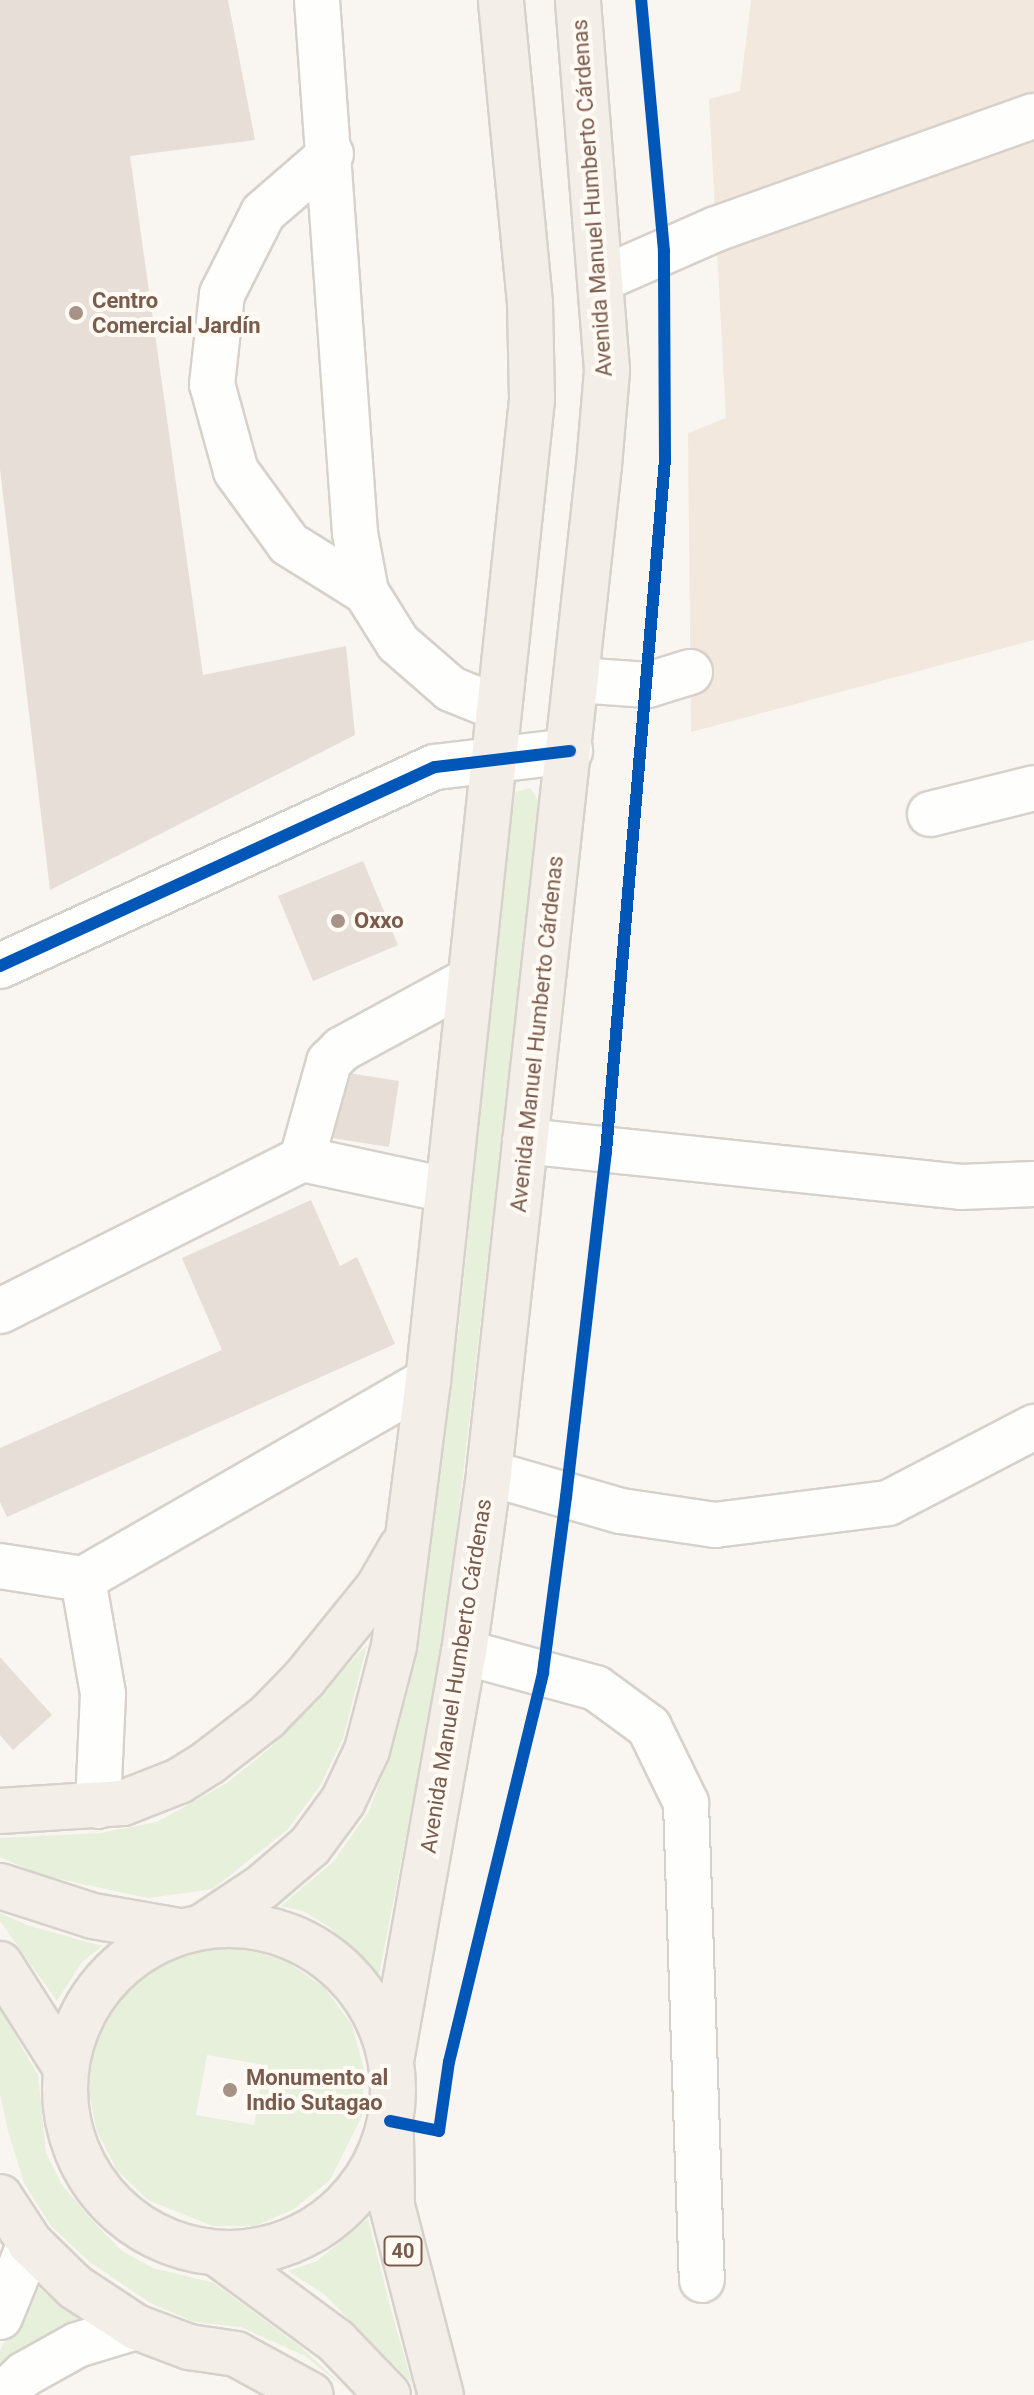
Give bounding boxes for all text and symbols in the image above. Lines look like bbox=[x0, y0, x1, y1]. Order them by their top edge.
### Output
street label: Avenida Manuel Humberto Cárdenas bbox=[566, 18, 618, 378]
place label: Centro Comercial Jardín bbox=[92, 287, 261, 338]
marker: Centro Comercial Jardín bbox=[67, 304, 85, 322]
street label: Avenida Manuel Humberto Cárdenas bbox=[505, 854, 569, 1214]
place label: Oxxo bbox=[354, 908, 404, 934]
marker: Oxxo bbox=[329, 912, 347, 930]
street label: Avenida Manuel Humberto Cárdenas bbox=[415, 1497, 497, 1855]
place label: Monumento al Indio Sutagao bbox=[246, 2064, 388, 2116]
marker: Monumento al Indio Sutagao bbox=[221, 2081, 239, 2099]
road number: 40 bbox=[383, 2235, 423, 2267]

